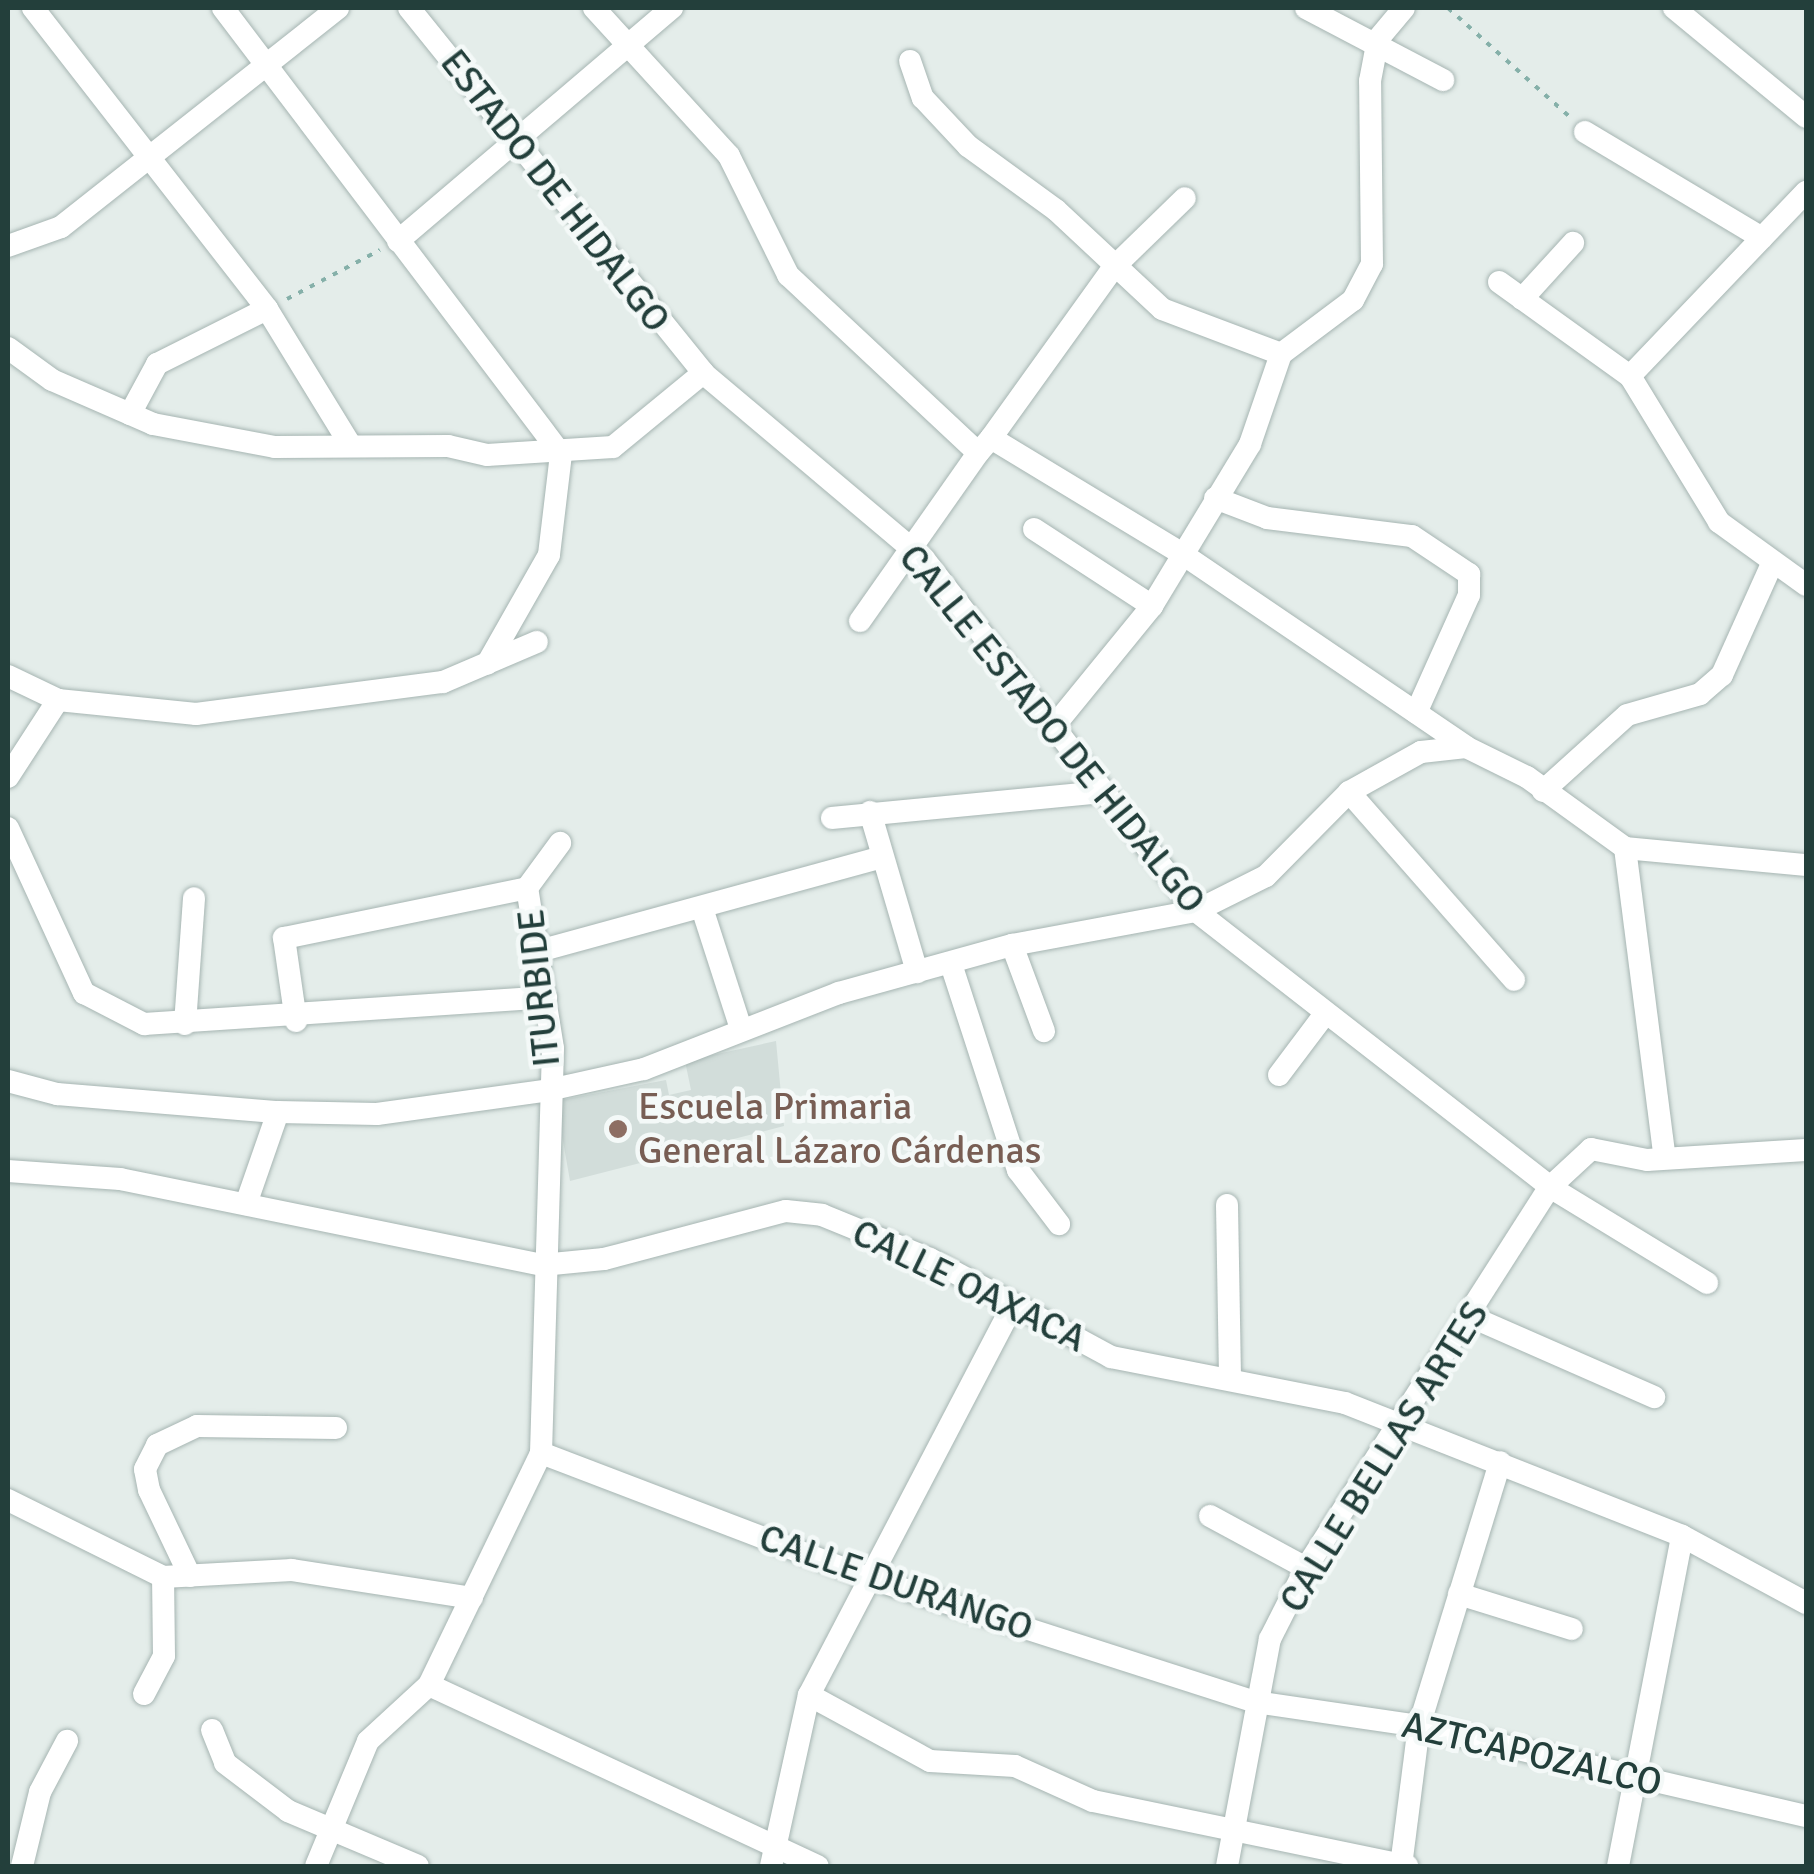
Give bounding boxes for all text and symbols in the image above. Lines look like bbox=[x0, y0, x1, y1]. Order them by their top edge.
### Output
street label: ESTADO DE HIDALGO bbox=[431, 41, 679, 341]
street label: CALLE ESTADO DE HIDALGO bbox=[889, 536, 1215, 922]
street label: ITURBIDE bbox=[508, 907, 570, 1069]
place label: Escuela Primaria General Lázaro Cárdenas bbox=[638, 1084, 1041, 1174]
marker: Escuela Primaria General Lázaro Cárdenas bbox=[607, 1118, 629, 1140]
street label: CALLE OAXACA bbox=[845, 1210, 1093, 1362]
street label: CALLE BELLAS ARTES bbox=[1270, 1293, 1498, 1621]
street label: CALLE DURANGO bbox=[753, 1515, 1039, 1651]
street label: AZTCAPOZALCO bbox=[1398, 1702, 1666, 1806]

